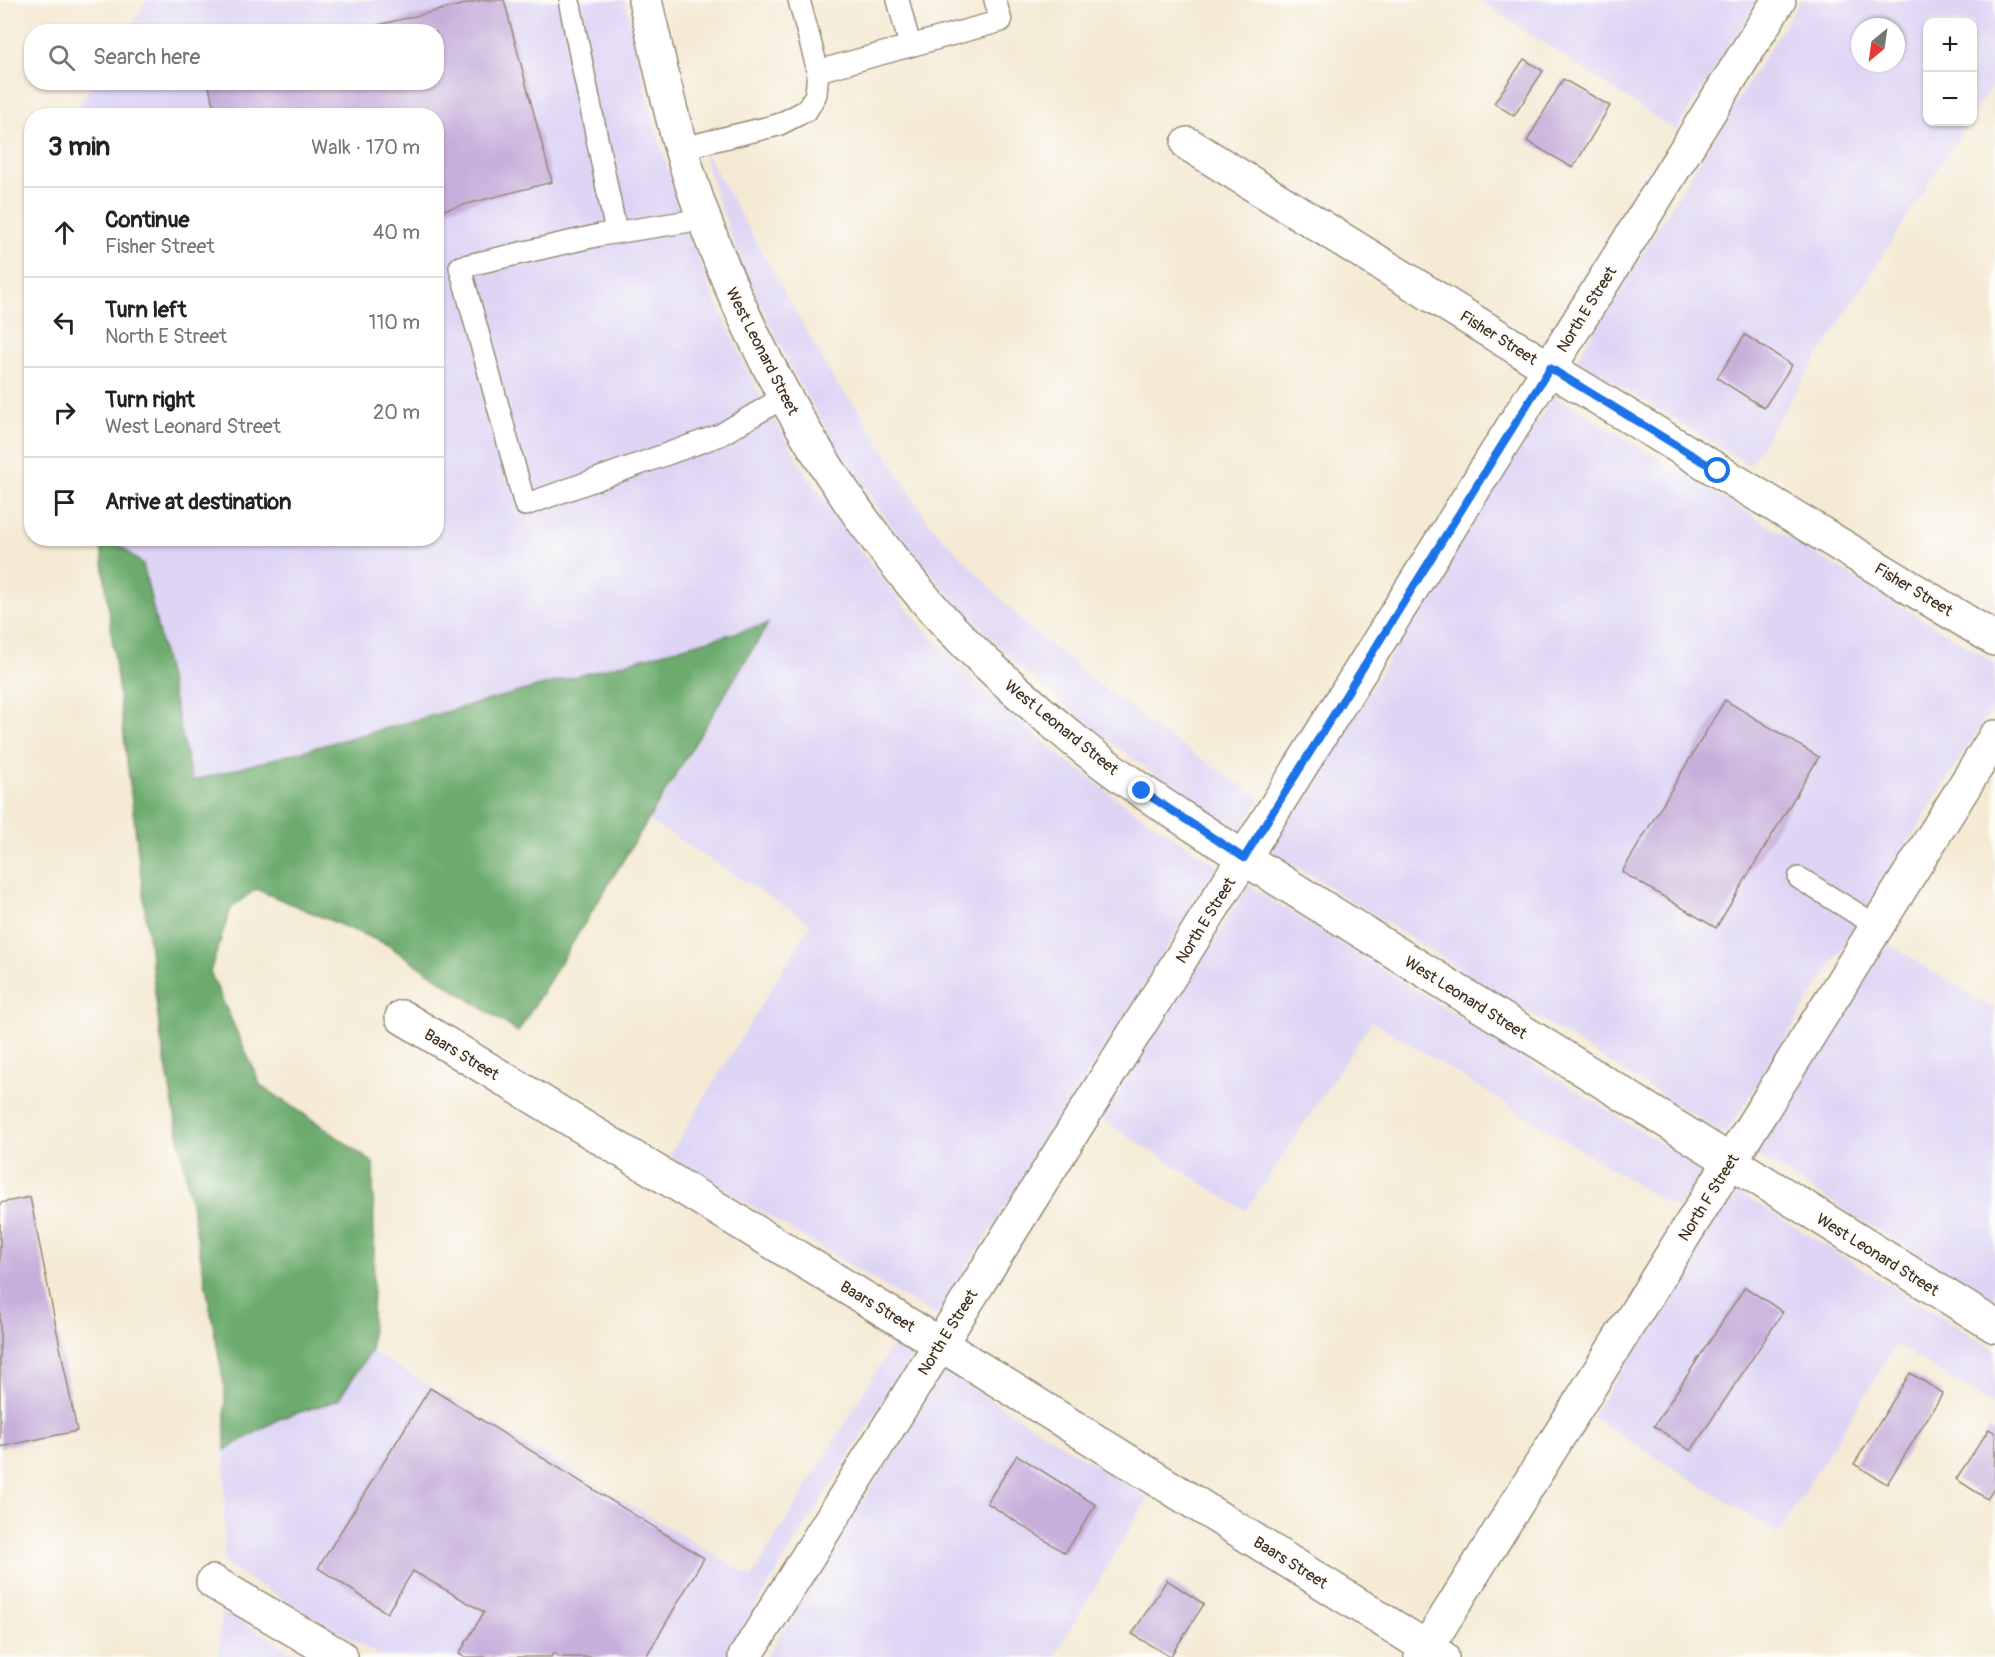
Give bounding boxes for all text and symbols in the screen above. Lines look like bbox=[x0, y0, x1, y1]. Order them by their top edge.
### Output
north arrow bbox=[1851, 18, 1905, 72]
map controls bbox=[1923, 18, 1977, 126]
button: + bbox=[1923, 18, 1977, 72]
search box bbox=[24, 24, 444, 90]
icon: search bbox=[45, 41, 78, 74]
text: Search here bbox=[93, 43, 200, 71]
button: − bbox=[1923, 72, 1977, 126]
text: 3 min bbox=[48, 131, 110, 163]
text: Walk · 170 m bbox=[311, 135, 420, 160]
text: Continue bbox=[105, 206, 189, 234]
icon: ahead bbox=[48, 216, 81, 249]
text: 40 m bbox=[373, 220, 420, 245]
text: Fisher Street bbox=[105, 234, 215, 259]
street label: North E Street bbox=[1552, 262, 1622, 356]
street label: West Leonard Street bbox=[721, 284, 803, 419]
text: Turn left bbox=[105, 296, 187, 324]
icon: left bbox=[48, 306, 81, 339]
street label: Fisher Street bbox=[1456, 306, 1541, 370]
text: 110 m bbox=[369, 310, 420, 335]
text: North E Street bbox=[105, 324, 227, 349]
text: Turn right bbox=[105, 386, 195, 414]
icon: right bbox=[48, 396, 81, 429]
text: 20 m bbox=[373, 400, 420, 425]
text: West Leonard Street bbox=[105, 414, 281, 439]
route start bbox=[1704, 457, 1730, 483]
icon: arrive bbox=[48, 486, 81, 519]
text: Arrive at destination bbox=[105, 488, 291, 516]
street label: Fisher Street bbox=[1871, 559, 1957, 621]
street label: West Leonard Street bbox=[1000, 676, 1123, 780]
route end bbox=[1128, 777, 1154, 803]
street label: North E Street bbox=[1171, 873, 1241, 967]
street label: West Leonard Street bbox=[1401, 952, 1531, 1044]
street label: Baars Street bbox=[420, 1025, 503, 1085]
street label: North F Street bbox=[1674, 1150, 1744, 1245]
street label: West Leonard Street bbox=[1813, 1209, 1943, 1301]
street label: Baars Street bbox=[836, 1277, 919, 1337]
street label: North E Street bbox=[913, 1285, 983, 1379]
street label: Baars Street bbox=[1250, 1532, 1332, 1594]

